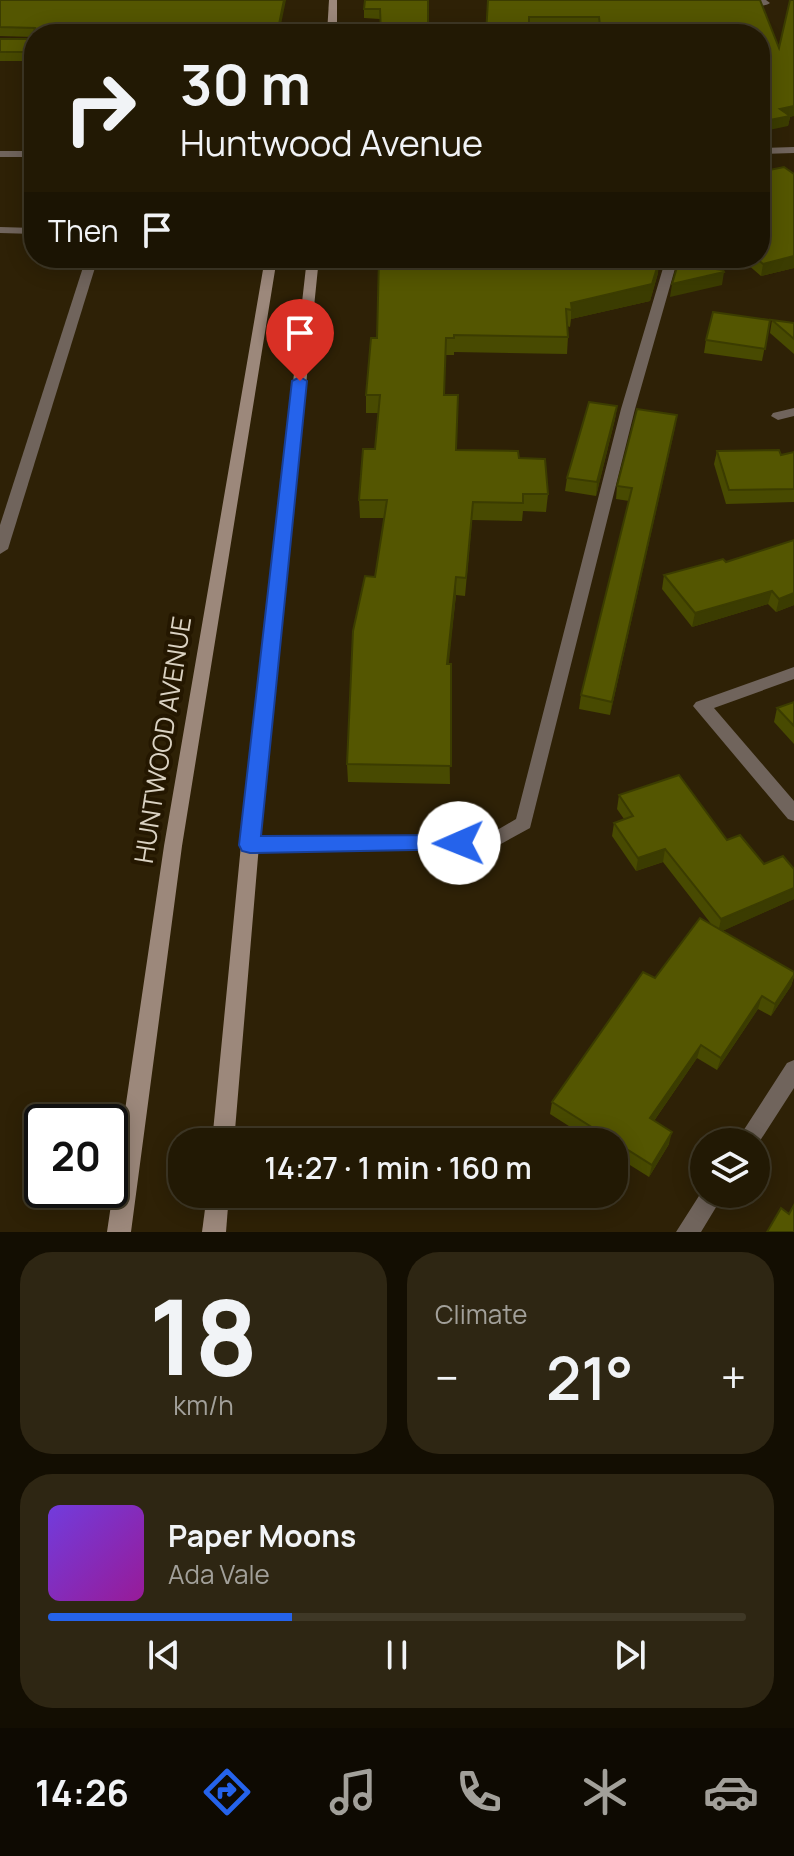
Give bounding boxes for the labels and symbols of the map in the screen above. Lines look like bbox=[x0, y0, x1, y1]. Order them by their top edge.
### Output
pin bbox=[266, 299, 334, 381]
street label: HUNTWOOD AVENUE bbox=[125, 614, 199, 866]
position arrow bbox=[417, 801, 501, 885]
speed limit sign: 20 bbox=[24, 1104, 128, 1208]

